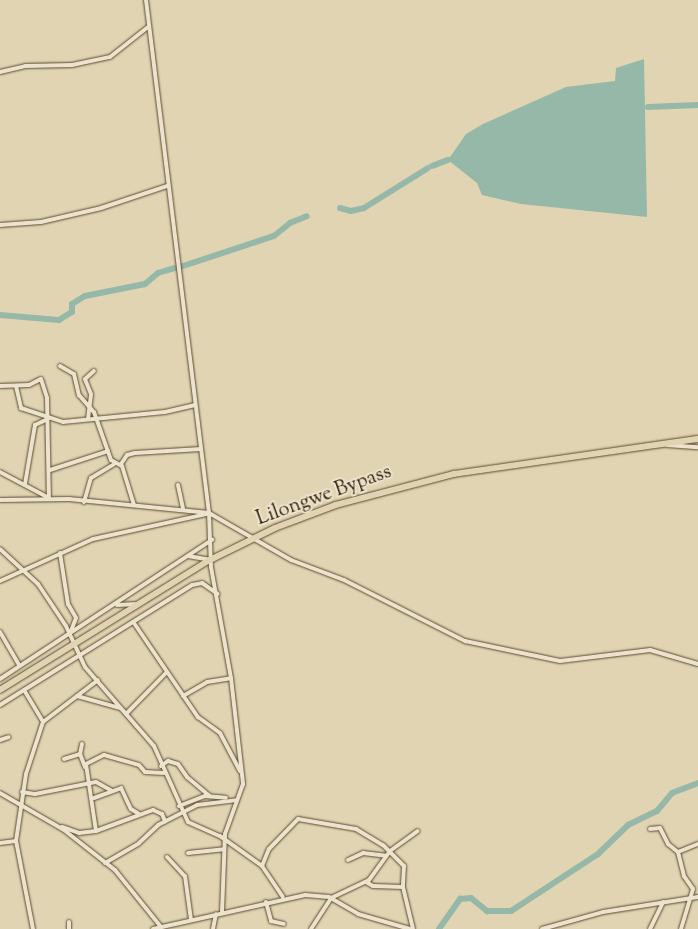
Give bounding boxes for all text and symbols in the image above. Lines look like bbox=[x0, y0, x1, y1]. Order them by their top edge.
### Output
street label: Lilongwe Bypass bbox=[253, 460, 395, 532]

